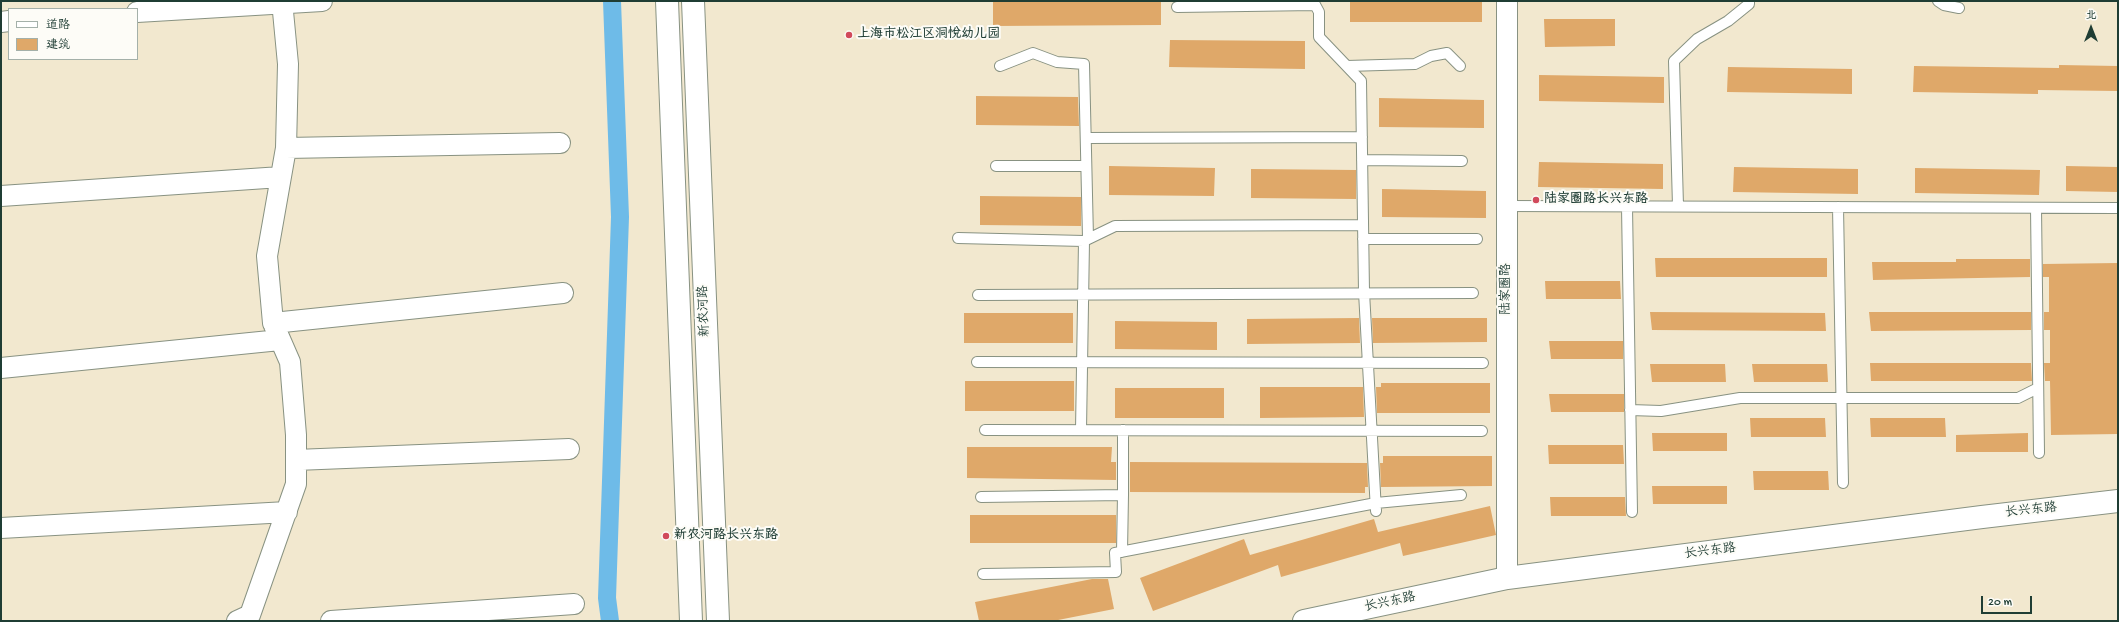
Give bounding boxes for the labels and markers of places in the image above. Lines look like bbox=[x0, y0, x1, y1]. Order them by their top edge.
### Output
place label: 上海市松江区洞悦幼儿园 bbox=[857, 27, 1000, 43]
marker: 上海市松江区洞悦幼儿园 bbox=[844, 30, 854, 40]
place label: 陆家圈路长兴东路 bbox=[1544, 192, 1648, 208]
marker: 陆家圈路长兴东路 bbox=[1531, 195, 1541, 205]
place label: 新农河路长兴东路 bbox=[674, 528, 778, 544]
marker: 新农河路长兴东路 bbox=[661, 531, 671, 541]

